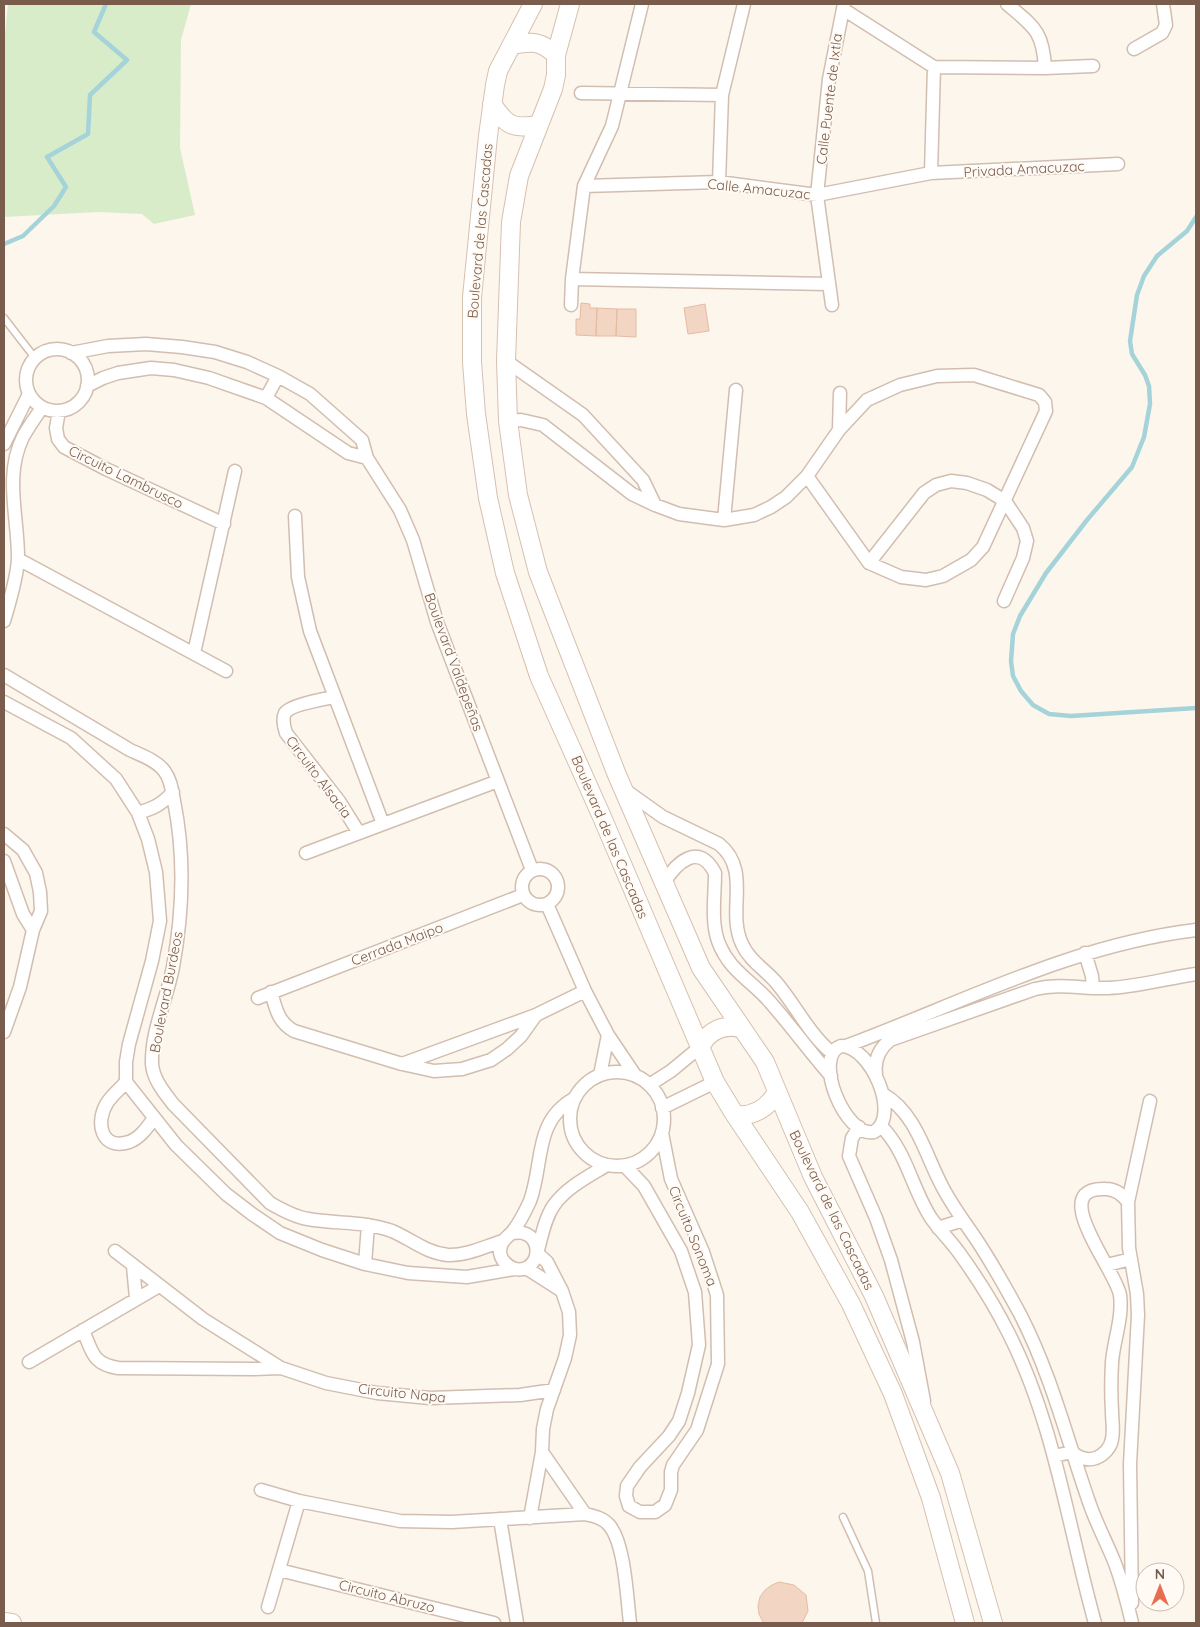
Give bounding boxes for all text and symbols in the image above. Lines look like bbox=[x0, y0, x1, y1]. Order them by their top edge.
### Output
street label: Calle Puente de Ixtla bbox=[812, 32, 846, 166]
street label: Boulevard de las Cascadas bbox=[463, 143, 497, 319]
street label: Privada Amacuzac bbox=[963, 157, 1085, 181]
street label: Calle Amacuzac bbox=[707, 175, 811, 203]
street label: Circuito Lambrusco bbox=[66, 441, 186, 513]
street label: Boulevard Valdepeñas bbox=[421, 590, 487, 734]
street label: Circuito Alsacia bbox=[282, 732, 356, 822]
street label: Boulevard de las Cascadas bbox=[567, 753, 653, 921]
street label: Cerrada Maipo bbox=[349, 918, 445, 970]
street label: Boulevard Burdeos bbox=[145, 930, 187, 1054]
street label: Boulevard de las Cascadas bbox=[785, 1127, 879, 1293]
street label: Circuito Sonoma bbox=[665, 1183, 721, 1289]
street label: Circuito Napa bbox=[357, 1379, 447, 1407]
north arrow bbox=[1135, 1562, 1185, 1612]
text: N bbox=[1155, 1565, 1165, 1583]
street label: Circuito Abruzo bbox=[337, 1575, 437, 1617]

